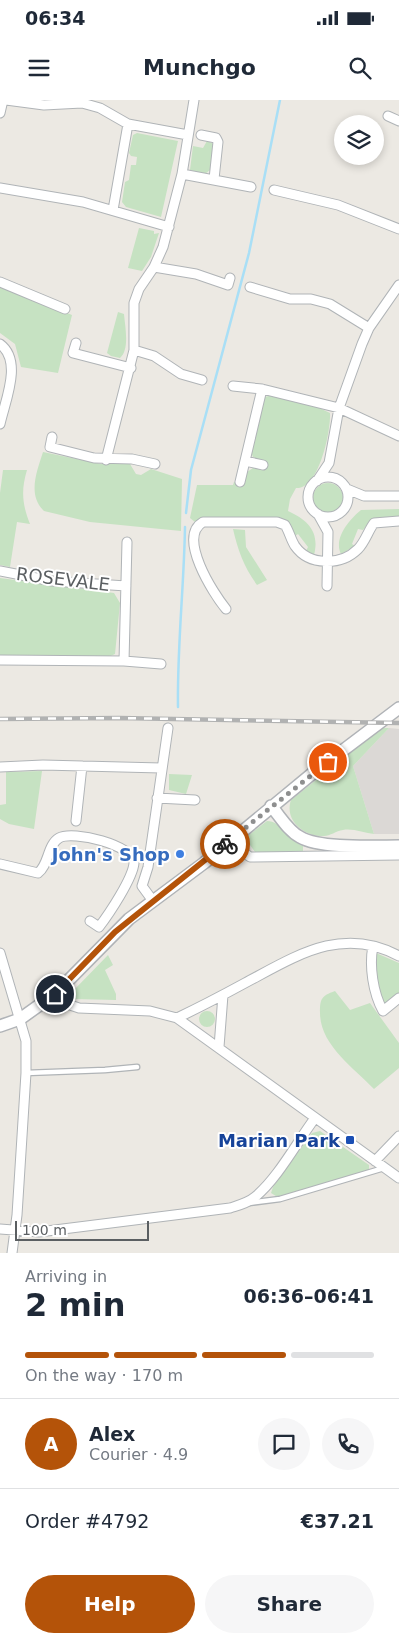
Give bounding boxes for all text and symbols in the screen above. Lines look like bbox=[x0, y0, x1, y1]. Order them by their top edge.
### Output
text: 06:34 bbox=[25, 7, 85, 29]
icon: menu bbox=[25, 54, 53, 82]
icon: search bbox=[346, 54, 374, 82]
text: Munchgo bbox=[143, 55, 256, 80]
map controls bbox=[334, 115, 384, 165]
button: layers bbox=[334, 115, 384, 165]
street label: ROSEVALE bbox=[15, 563, 111, 595]
pin bbox=[307, 741, 349, 783]
icon: bag bbox=[314, 748, 342, 776]
courier bbox=[200, 819, 250, 869]
icon: bike bbox=[211, 830, 239, 858]
place label: John's Shop bbox=[50, 844, 170, 865]
marker: John's Shop bbox=[174, 848, 186, 860]
pin bbox=[34, 973, 76, 1015]
icon: home bbox=[41, 980, 69, 1008]
place label: Marian Park bbox=[218, 1130, 341, 1151]
marker: Marian Park bbox=[344, 1134, 356, 1146]
scale bar bbox=[15, 1218, 149, 1241]
text: 100 m bbox=[22, 1222, 67, 1238]
text: Arriving in bbox=[25, 1267, 107, 1286]
text: 06:36–06:41 bbox=[244, 1285, 374, 1307]
text: 2 min bbox=[25, 1286, 126, 1324]
text: On the way · 170 m bbox=[25, 1366, 183, 1385]
button: chat bbox=[258, 1418, 310, 1470]
button: phone bbox=[322, 1418, 374, 1470]
text: Alex bbox=[89, 1423, 135, 1445]
text: A bbox=[44, 1433, 58, 1455]
text: Courier · 4.9 bbox=[89, 1445, 188, 1464]
text: Order #4792 bbox=[25, 1510, 149, 1532]
text: €37.21 bbox=[301, 1510, 374, 1532]
button: Help bbox=[25, 1575, 195, 1633]
button: Share bbox=[205, 1575, 374, 1633]

